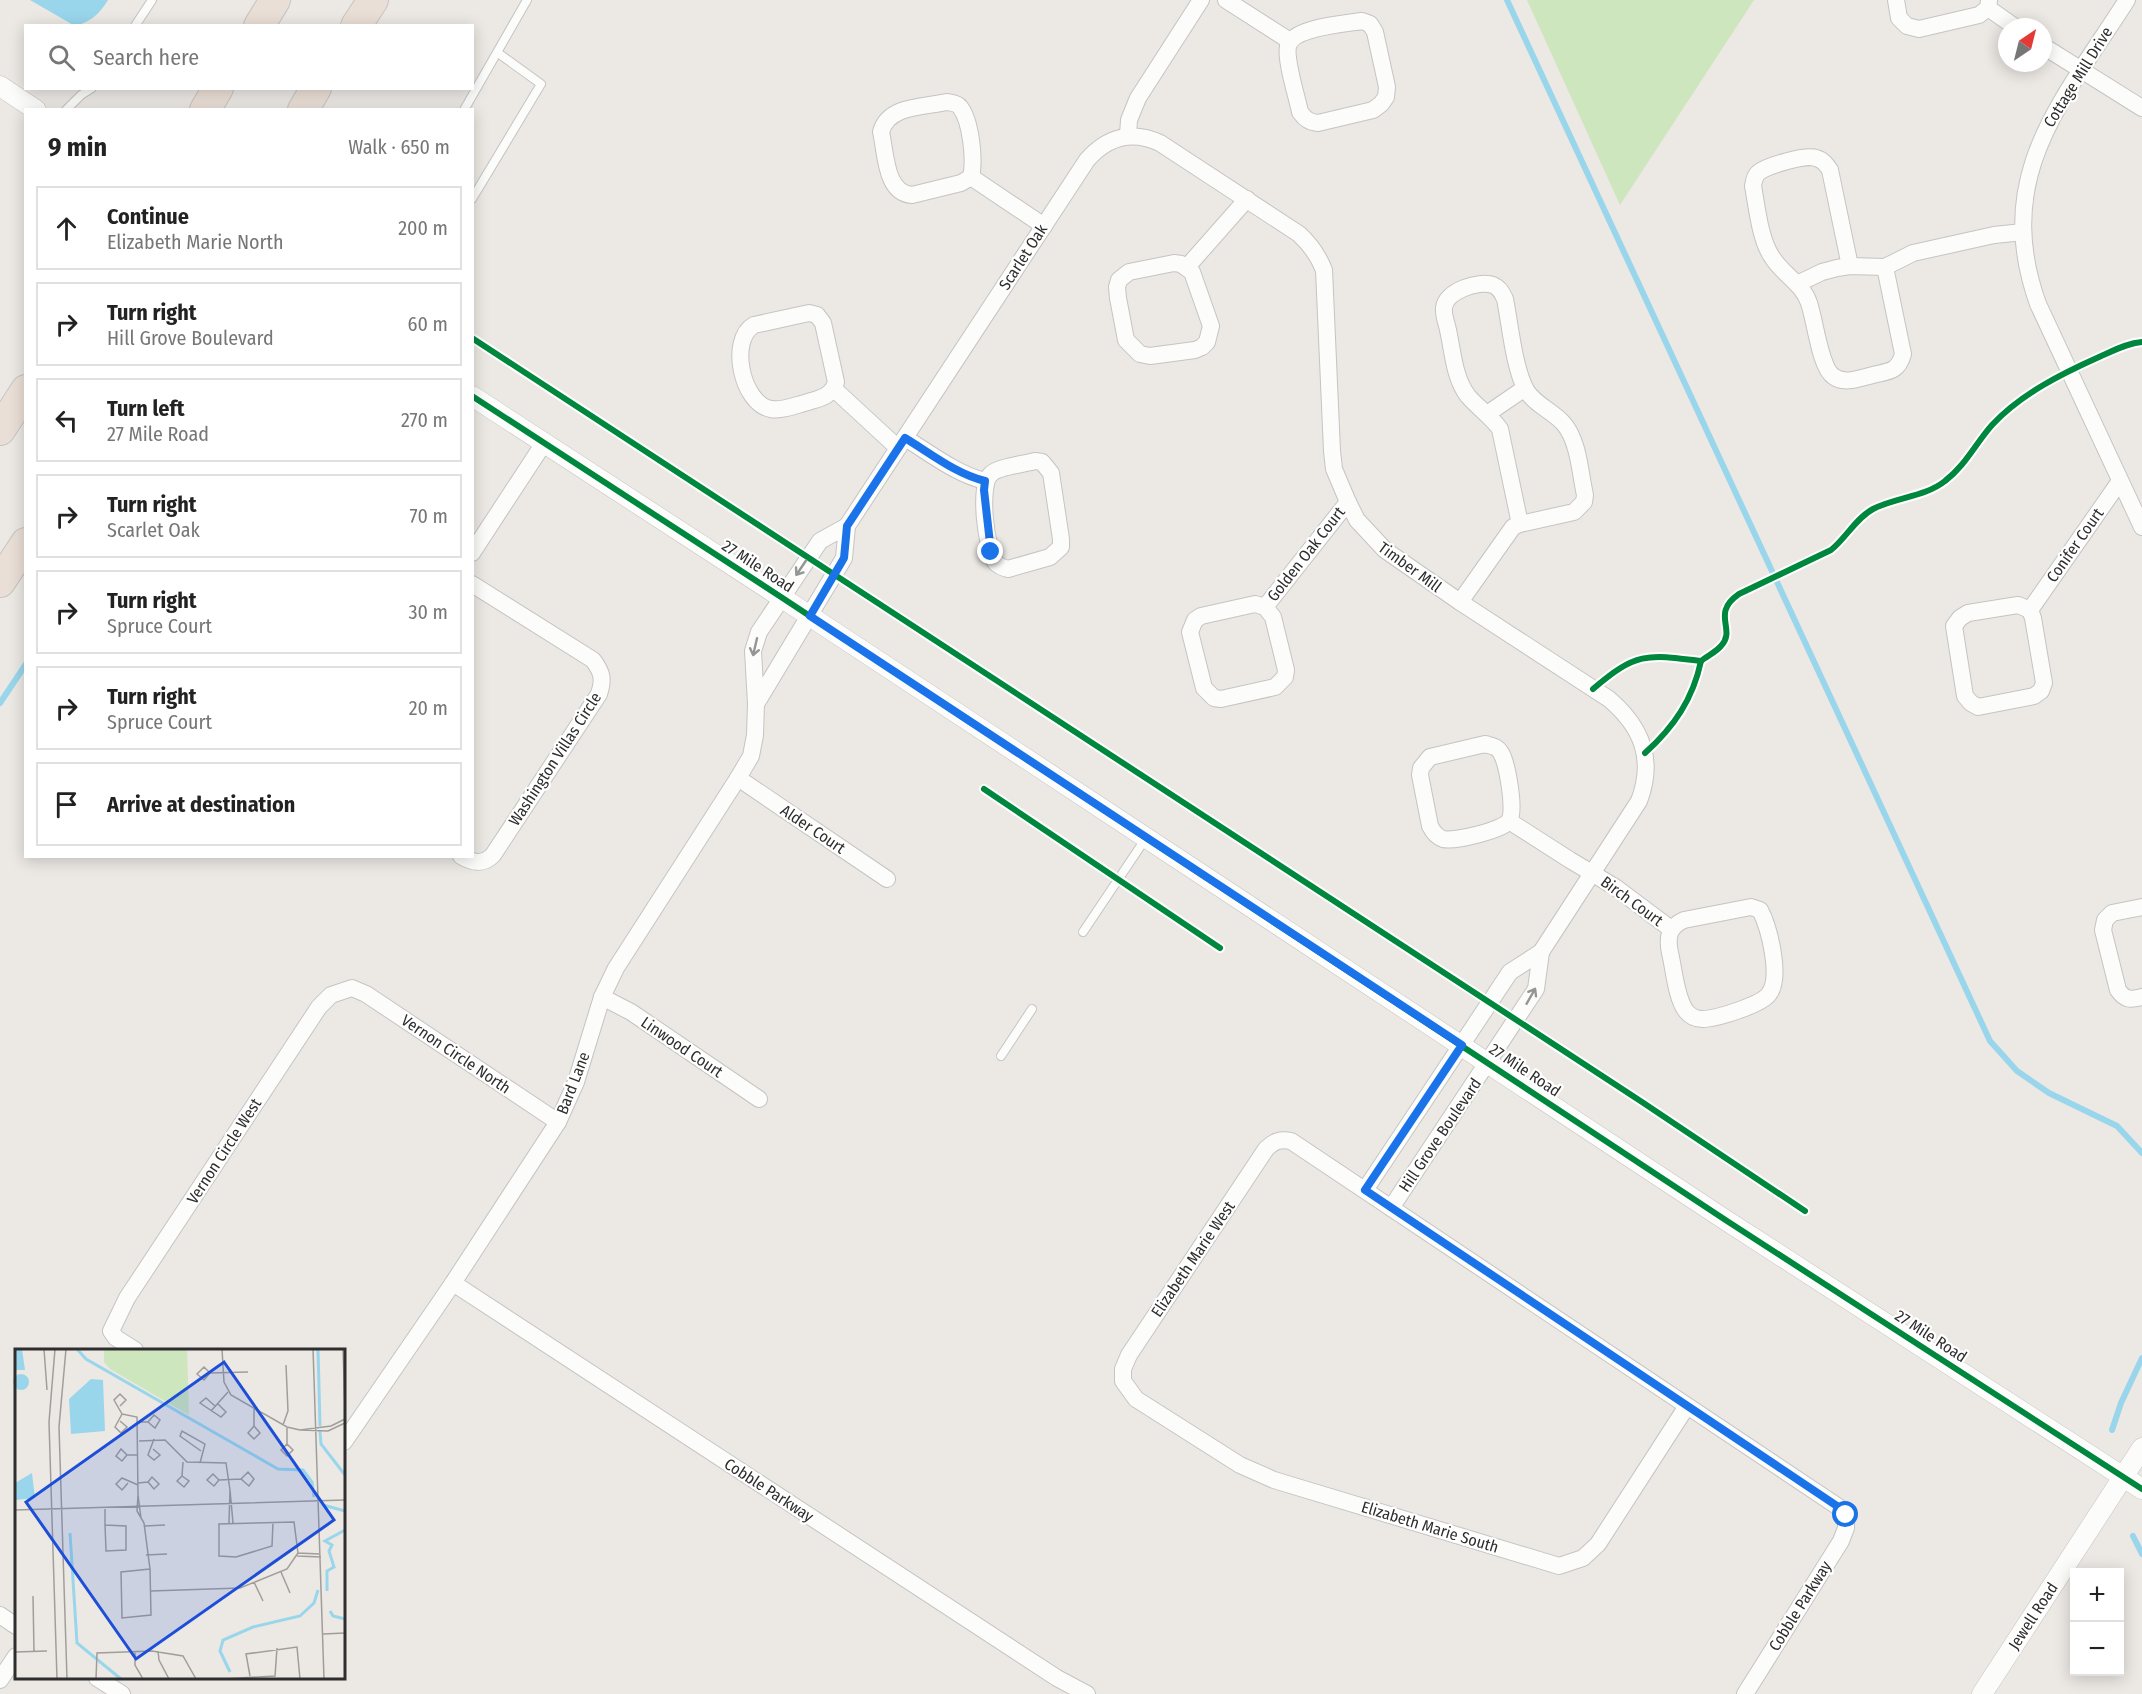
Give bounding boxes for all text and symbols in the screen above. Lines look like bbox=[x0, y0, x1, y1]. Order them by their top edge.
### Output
north arrow bbox=[1998, 18, 2052, 72]
street label: Cottage Mill Drive bbox=[2040, 23, 2116, 131]
search box bbox=[24, 24, 474, 90]
icon: search bbox=[45, 41, 78, 74]
text: Search here bbox=[93, 44, 199, 71]
text: 9 min bbox=[48, 132, 107, 163]
text: Walk · 650 m bbox=[348, 135, 450, 159]
text: Continue bbox=[107, 203, 189, 230]
icon: ahead bbox=[50, 212, 83, 245]
text: 200 m bbox=[398, 216, 448, 240]
street label: Scarlet Oak bbox=[995, 220, 1051, 293]
text: Elizabeth Marie North bbox=[107, 230, 284, 254]
text: Turn right bbox=[107, 299, 196, 326]
icon: right bbox=[50, 308, 83, 341]
text: 60 m bbox=[408, 312, 448, 336]
text: Hill Grove Boulevard bbox=[107, 326, 274, 350]
text: Turn left bbox=[107, 395, 185, 422]
icon: left bbox=[50, 404, 83, 437]
text: 270 m bbox=[401, 408, 448, 432]
text: 27 Mile Road bbox=[107, 422, 209, 446]
text: Turn right bbox=[107, 491, 196, 518]
icon: right bbox=[50, 500, 83, 533]
street label: Golden Oak Court bbox=[1263, 502, 1349, 605]
text: 70 m bbox=[410, 504, 448, 528]
street label: Conifer Court bbox=[2043, 504, 2108, 586]
text: Scarlet Oak bbox=[107, 518, 200, 542]
street label: 27 Mile Road bbox=[719, 536, 797, 596]
route end bbox=[977, 538, 1003, 564]
street label: Timber Mill bbox=[1375, 538, 1445, 596]
one-way arrow bbox=[795, 559, 807, 576]
text: Turn right bbox=[107, 587, 196, 614]
icon: right bbox=[50, 596, 83, 629]
text: 30 m bbox=[408, 600, 448, 624]
text: Spruce Court bbox=[107, 614, 212, 638]
one-way arrow bbox=[749, 637, 761, 656]
text: Turn right bbox=[107, 683, 196, 710]
street label: Washington Villas Circle bbox=[505, 689, 605, 829]
icon: right bbox=[50, 692, 83, 725]
text: 20 m bbox=[409, 696, 448, 720]
text: Spruce Court bbox=[107, 710, 212, 734]
icon: arrive bbox=[50, 788, 83, 821]
text: Arrive at destination bbox=[107, 791, 295, 818]
street label: Alder Court bbox=[777, 800, 850, 858]
street label: Birch Court bbox=[1597, 872, 1667, 930]
one-way arrow bbox=[1525, 988, 1537, 1005]
street label: Vernon Circle North bbox=[398, 1010, 514, 1098]
street label: Linwood Court bbox=[637, 1013, 727, 1082]
street label: 27 Mile Road bbox=[1486, 1039, 1564, 1101]
street label: Bard Lane bbox=[552, 1049, 594, 1117]
street label: Hill Grove Boulevard bbox=[1395, 1074, 1485, 1196]
street label: Vernon Circle West bbox=[183, 1094, 266, 1207]
street label: Elizabeth Marie West bbox=[1147, 1197, 1239, 1321]
street label: 27 Mile Road bbox=[1892, 1306, 1970, 1366]
inset map bbox=[15, 1349, 345, 1679]
street label: Cobble Parkway bbox=[721, 1454, 818, 1526]
street label: Elizabeth Marie South bbox=[1359, 1497, 1501, 1557]
route start bbox=[1832, 1501, 1858, 1527]
street label: Cobble Parkway bbox=[1765, 1557, 1836, 1654]
map controls bbox=[2070, 1568, 2124, 1676]
button: + bbox=[2070, 1568, 2124, 1622]
street label: Jewell Road bbox=[2004, 1579, 2062, 1653]
button: − bbox=[2070, 1622, 2124, 1676]

